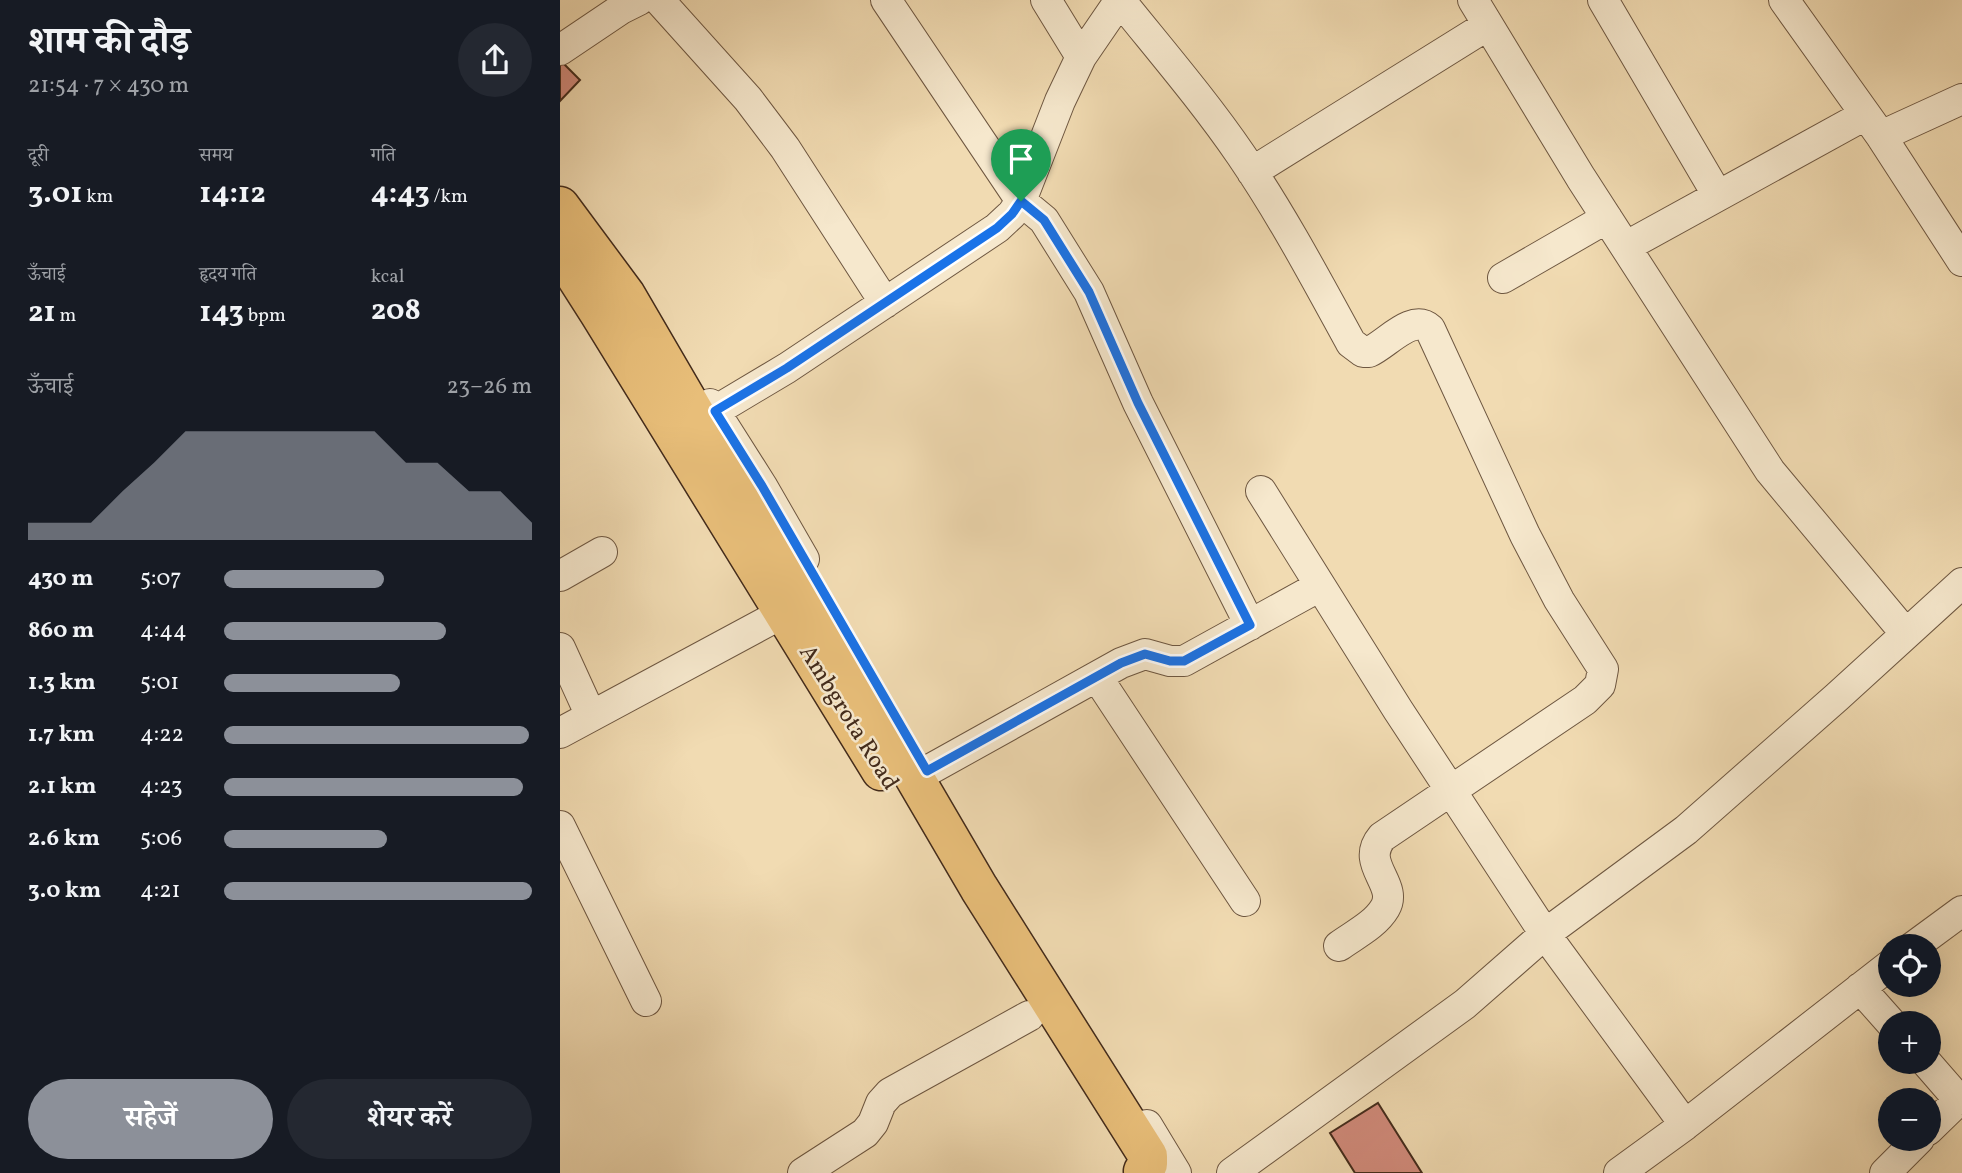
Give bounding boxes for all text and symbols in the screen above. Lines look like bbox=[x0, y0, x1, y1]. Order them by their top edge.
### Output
text: शाम की दौड़ bbox=[28, 17, 190, 70]
button: share bbox=[458, 23, 532, 97]
text: 21:54 · 7 × 430 m bbox=[28, 70, 189, 102]
pin bbox=[991, 129, 1051, 201]
icon: arrive bbox=[1002, 140, 1040, 178]
text: दूरी bbox=[28, 143, 49, 169]
text: समय bbox=[199, 143, 233, 169]
text: गति bbox=[371, 143, 396, 169]
text: 3.01 bbox=[28, 173, 82, 215]
text: 14:12 bbox=[199, 173, 266, 215]
text: 4:43 bbox=[371, 173, 430, 215]
text: km bbox=[82, 184, 113, 210]
text: /km bbox=[430, 184, 468, 210]
text: ऊँचाई bbox=[28, 262, 65, 288]
text: हृदय गति bbox=[199, 262, 256, 288]
text: kcal bbox=[371, 264, 404, 290]
text: 208 bbox=[371, 290, 421, 332]
text: 21 bbox=[28, 292, 56, 334]
text: 143 bbox=[199, 292, 244, 334]
text: m bbox=[56, 303, 76, 329]
text: bpm bbox=[244, 303, 286, 329]
text: ऊँचाई bbox=[28, 371, 73, 403]
text: 23–26 m bbox=[447, 371, 532, 403]
text: 430 m bbox=[28, 563, 94, 595]
text: 5:07 bbox=[140, 563, 181, 595]
text: 860 m bbox=[28, 615, 94, 647]
text: 4:44 bbox=[140, 615, 187, 647]
street label: Ambgrota Road bbox=[790, 639, 906, 797]
text: 1.3 km bbox=[28, 667, 96, 699]
text: 5:01 bbox=[140, 667, 179, 699]
text: 1.7 km bbox=[28, 719, 95, 751]
text: 4:22 bbox=[140, 719, 184, 751]
text: 2.1 km bbox=[28, 771, 97, 803]
text: 4:23 bbox=[140, 771, 183, 803]
text: 2.6 km bbox=[28, 823, 100, 855]
text: 5:06 bbox=[140, 823, 182, 855]
text: 3.0 km bbox=[28, 875, 101, 907]
text: 4:21 bbox=[140, 875, 180, 907]
map controls bbox=[1878, 934, 1941, 1151]
button: locate bbox=[1878, 934, 1941, 997]
button: + bbox=[1878, 1011, 1941, 1074]
button: सहेजें bbox=[28, 1079, 273, 1159]
button: शेयर करें bbox=[287, 1079, 532, 1159]
button: − bbox=[1878, 1088, 1941, 1151]

